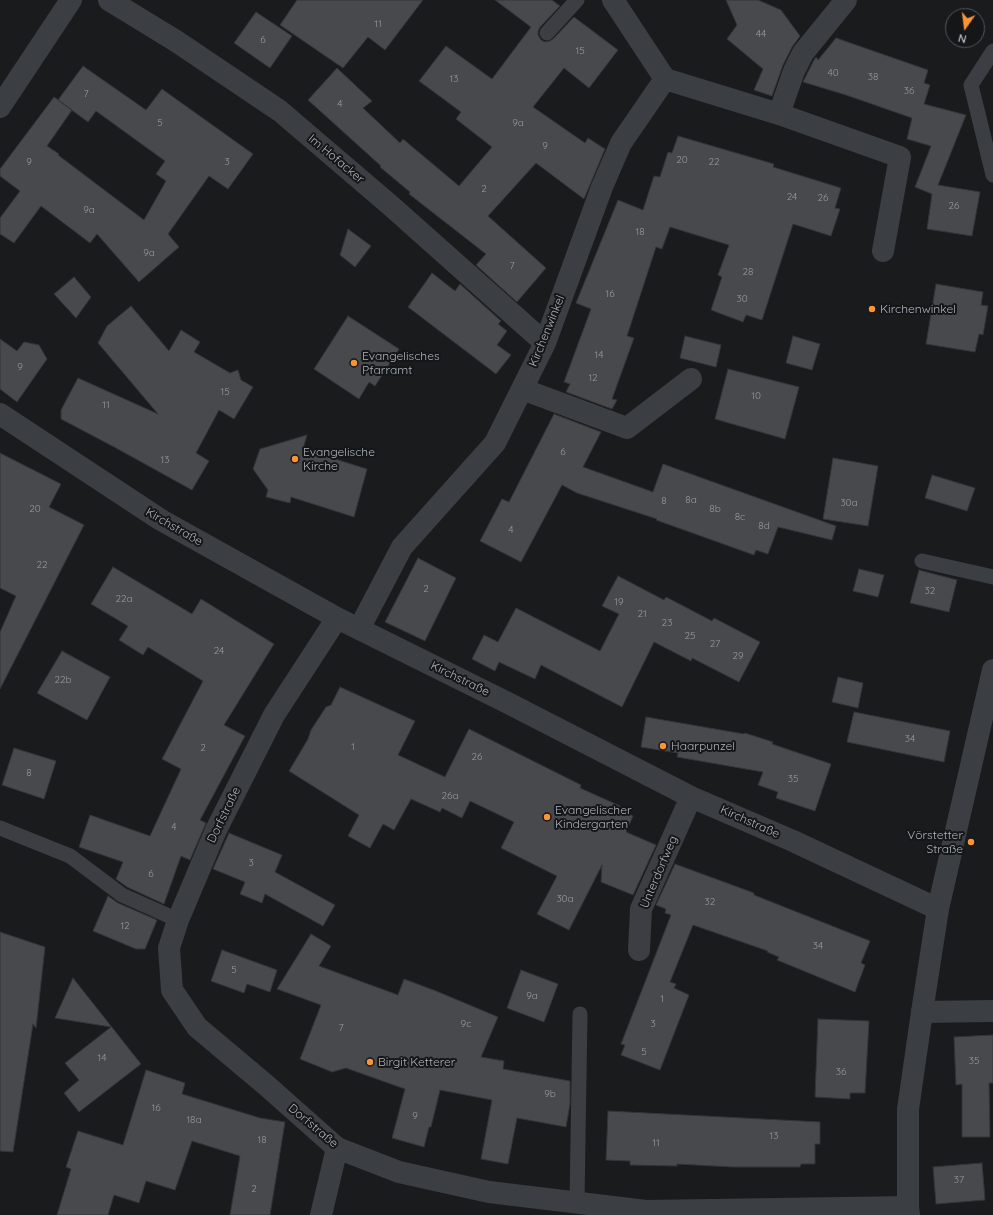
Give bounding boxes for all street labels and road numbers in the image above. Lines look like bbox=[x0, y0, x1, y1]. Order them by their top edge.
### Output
street label: Im Hofacker bbox=[305, 131, 367, 187]
street label: Kirchenwinkel bbox=[526, 293, 568, 369]
street label: Kirchstraße bbox=[143, 505, 205, 549]
street label: Kirchstraße bbox=[428, 659, 492, 699]
street label: Dorfstraße bbox=[204, 785, 244, 845]
street label: Kirchstraße bbox=[718, 802, 782, 842]
street label: Unterdorfweg bbox=[637, 834, 681, 910]
street label: Dorfstraße bbox=[285, 1101, 341, 1151]

